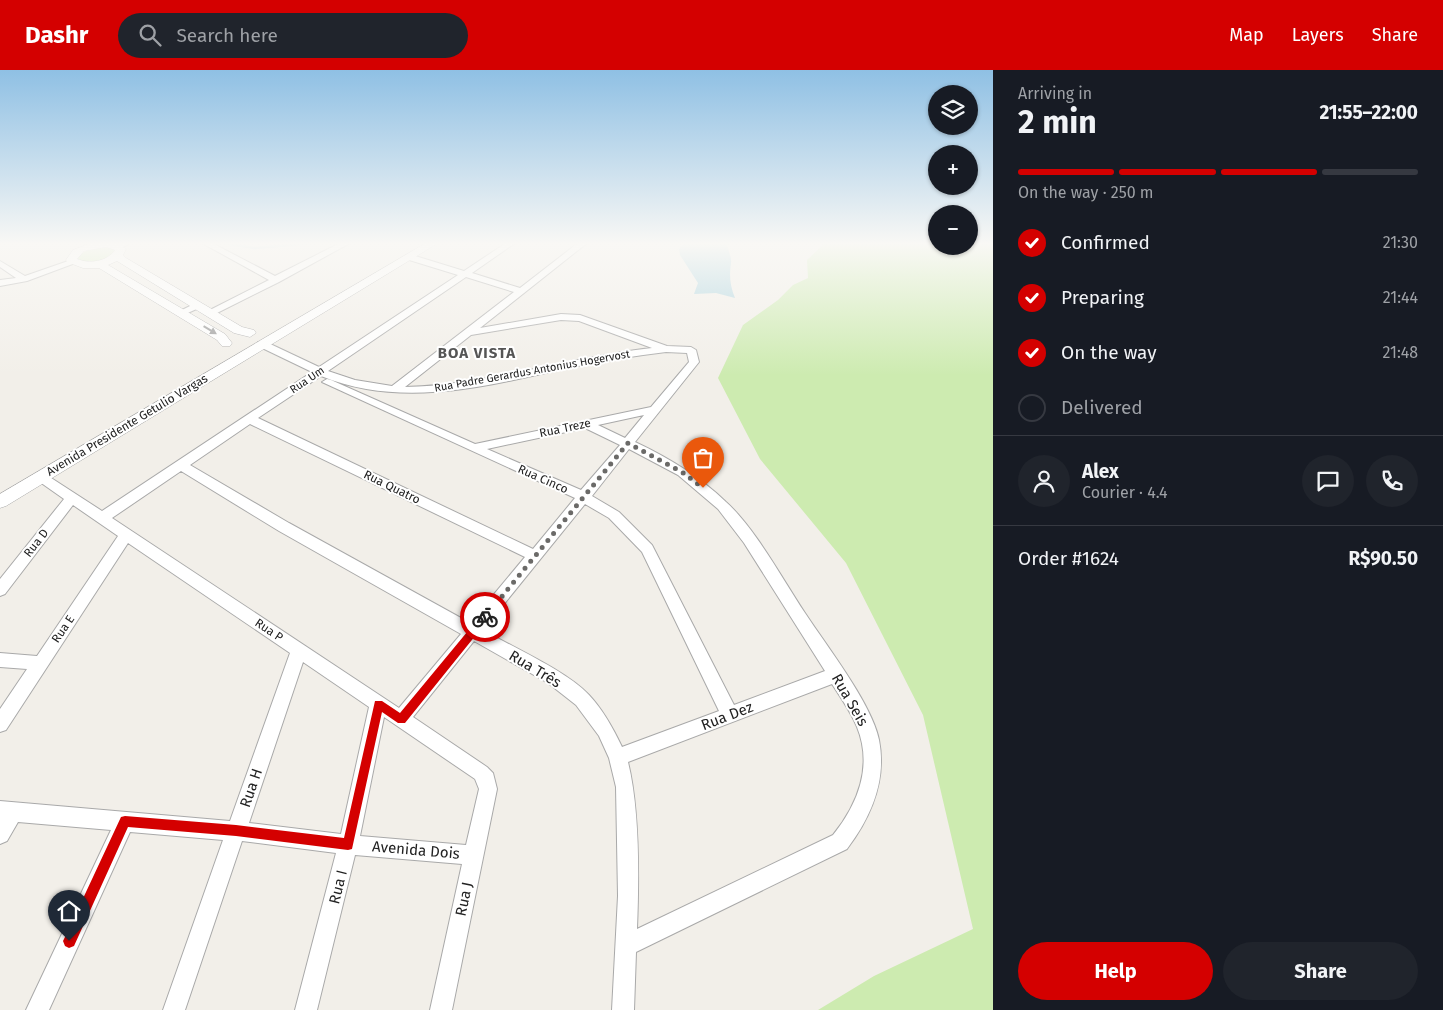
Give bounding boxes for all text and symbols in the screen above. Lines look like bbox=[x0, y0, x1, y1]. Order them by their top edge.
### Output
search box bbox=[118, 13, 468, 58]
text: Dashr bbox=[25, 21, 88, 49]
icon: search bbox=[136, 21, 164, 49]
text: Search here bbox=[176, 24, 278, 47]
text: Map bbox=[1229, 24, 1264, 46]
text: Layers bbox=[1292, 24, 1344, 46]
text: Share bbox=[1372, 24, 1418, 46]
text: Arriving in bbox=[1018, 84, 1092, 103]
map controls bbox=[928, 85, 978, 255]
button: layers bbox=[928, 85, 978, 135]
text: 21:55–22:00 bbox=[1319, 101, 1418, 124]
text: 2 min bbox=[1018, 103, 1097, 141]
button: + bbox=[928, 145, 978, 195]
text: On the way · 250 m bbox=[1018, 183, 1154, 202]
button: − bbox=[928, 205, 978, 255]
icon: check bbox=[1018, 229, 1046, 257]
text: Confirmed bbox=[1061, 231, 1150, 254]
text: 21:30 bbox=[1383, 233, 1418, 252]
icon: check bbox=[1018, 284, 1046, 312]
text: Preparing bbox=[1061, 286, 1144, 309]
text: 21:44 bbox=[1383, 288, 1418, 307]
one-way arrow bbox=[204, 326, 217, 335]
icon: check bbox=[1018, 339, 1046, 367]
text: On the way bbox=[1061, 341, 1157, 364]
text: 21:48 bbox=[1382, 343, 1418, 362]
district label: BOA VISTA bbox=[438, 344, 516, 362]
street label: Rua Padre Gerardus Antonius Hogervost bbox=[433, 347, 631, 395]
street label: Rua Um bbox=[287, 364, 327, 396]
street label: Avenida Presidente Getulio Vargas bbox=[44, 371, 210, 479]
text: Delivered bbox=[1061, 396, 1143, 419]
street label: Rua Treze bbox=[538, 416, 592, 440]
pin bbox=[682, 437, 724, 488]
icon: bag bbox=[689, 444, 717, 472]
button: person bbox=[1018, 455, 1070, 507]
button: chat bbox=[1302, 455, 1354, 507]
button: phone bbox=[1366, 455, 1418, 507]
text: Alex bbox=[1082, 460, 1119, 483]
street label: Rua Cinco bbox=[516, 462, 570, 496]
street label: Rua Quatro bbox=[361, 467, 423, 507]
text: Courier · 4.4 bbox=[1082, 483, 1168, 502]
street label: Rua D bbox=[21, 526, 51, 560]
text: Order #1624 bbox=[1018, 547, 1119, 570]
text: R$90.50 bbox=[1349, 547, 1418, 570]
courier bbox=[460, 592, 510, 642]
icon: bike bbox=[471, 603, 499, 631]
street label: Rua E bbox=[49, 612, 77, 646]
street label: Rua P bbox=[252, 616, 286, 644]
street label: Rua Três bbox=[506, 646, 564, 692]
street label: Rua Seis bbox=[828, 671, 872, 729]
street label: Rua Dez bbox=[698, 698, 756, 734]
street label: Rua H bbox=[236, 766, 266, 810]
street label: Avenida Dois bbox=[371, 837, 461, 863]
street label: Rua I bbox=[325, 868, 351, 906]
street label: Rua J bbox=[452, 880, 476, 918]
pin bbox=[48, 890, 90, 941]
icon: home bbox=[55, 897, 83, 925]
button: Help bbox=[1018, 942, 1213, 1000]
button: Share bbox=[1223, 942, 1418, 1000]

